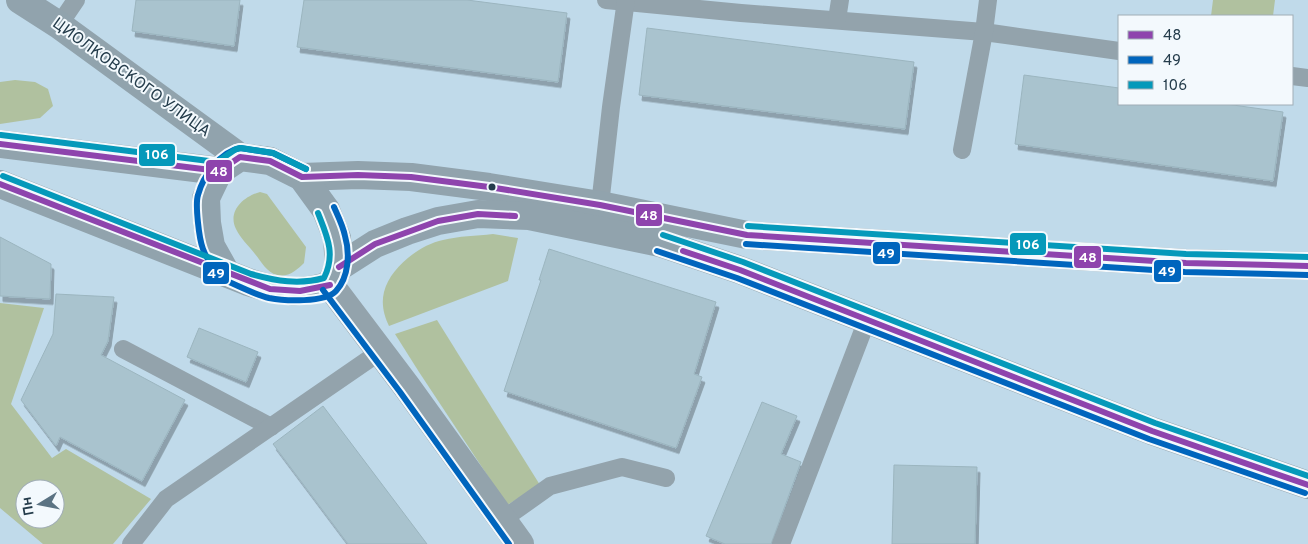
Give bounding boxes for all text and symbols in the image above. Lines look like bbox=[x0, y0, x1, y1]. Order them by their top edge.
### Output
street label: ЦИОЛКОВСКОГО УЛИЦА bbox=[48, 14, 214, 142]
legend bbox=[1118, 15, 1293, 105]
text: 48 bbox=[1163, 27, 1181, 46]
text: 49 bbox=[1163, 52, 1181, 71]
text: 106 bbox=[1163, 77, 1187, 96]
line badge: 106 bbox=[138, 143, 176, 167]
text: 106 bbox=[145, 147, 169, 164]
line badge: 48 bbox=[205, 159, 233, 183]
text: 48 bbox=[210, 164, 228, 181]
unlabelled marker bbox=[487, 182, 497, 192]
line badge: 48 bbox=[635, 203, 663, 227]
text: 48 bbox=[640, 208, 658, 225]
line badge: 106 bbox=[1009, 232, 1047, 256]
text: 106 bbox=[1016, 237, 1040, 254]
line badge: 49 bbox=[872, 241, 901, 265]
line badge: 48 bbox=[1073, 245, 1102, 269]
text: 49 bbox=[877, 246, 895, 263]
text: 48 bbox=[1079, 250, 1097, 267]
line badge: 49 bbox=[1153, 259, 1182, 283]
line badge: 49 bbox=[202, 261, 230, 285]
text: 49 bbox=[1158, 264, 1176, 281]
text: 49 bbox=[207, 266, 225, 283]
north arrow bbox=[15, 479, 65, 529]
text: Пн bbox=[19, 495, 39, 517]

